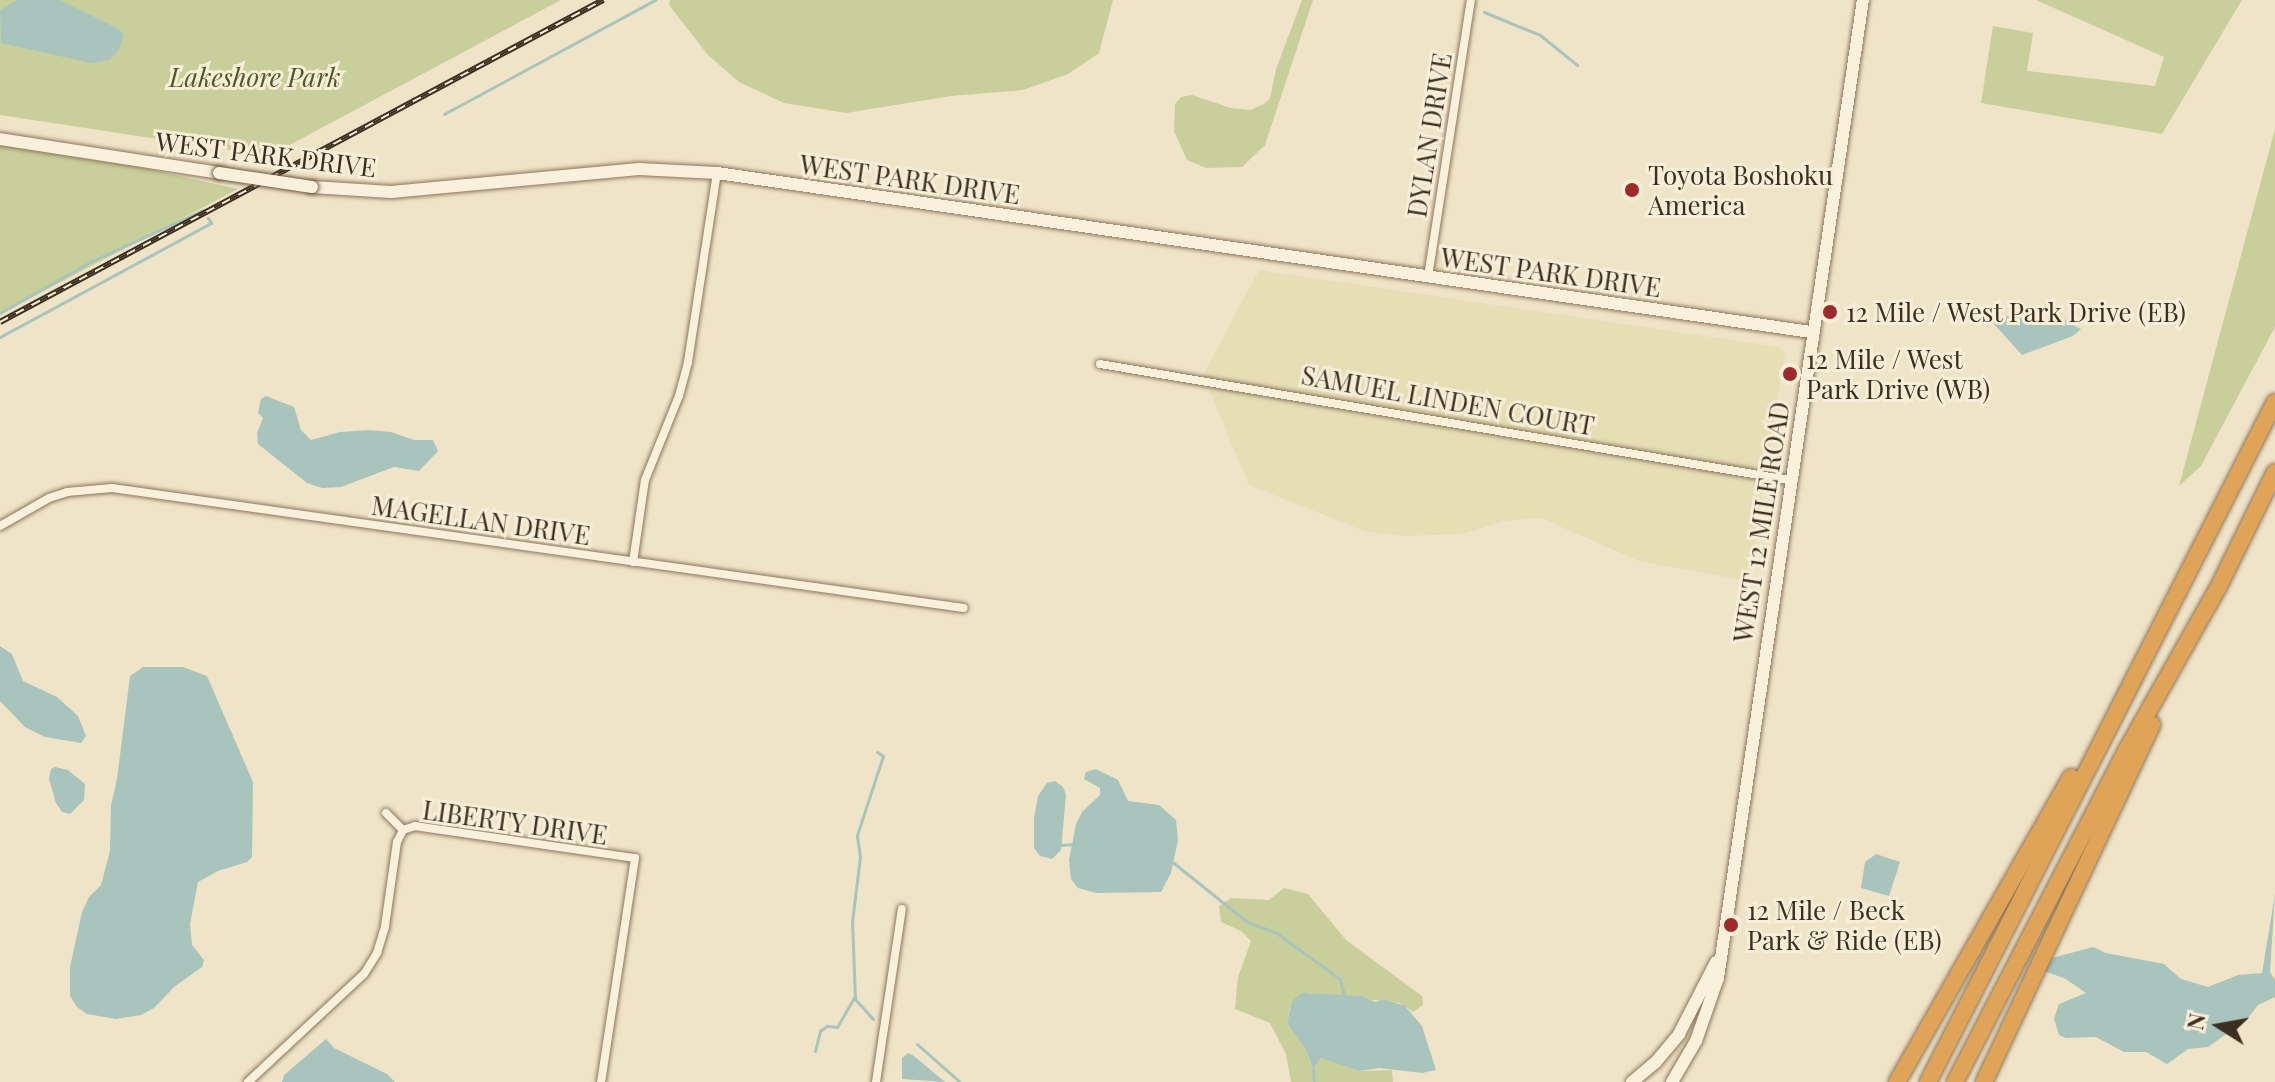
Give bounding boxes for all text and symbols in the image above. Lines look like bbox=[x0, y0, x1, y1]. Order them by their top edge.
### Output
street label: DYLAN DRIVE bbox=[1401, 51, 1457, 219]
park label: Lakeshore Park bbox=[169, 61, 341, 93]
street label: WEST PARK DRIVE bbox=[154, 125, 378, 183]
street label: WEST PARK DRIVE bbox=[798, 148, 1022, 210]
place label: Toyota Boshoku America bbox=[1648, 159, 1834, 220]
marker: Toyota Boshoku America bbox=[1623, 181, 1641, 199]
street label: WEST PARK DRIVE bbox=[1439, 241, 1663, 303]
place label: 12 Mile / West Park Drive (EB) bbox=[1846, 296, 2187, 328]
marker: 12 Mile / West Park Drive (EB) bbox=[1821, 303, 1839, 321]
place label: 12 Mile / West Park Drive (WB) bbox=[1806, 343, 1990, 404]
street label: SAMUEL LINDEN COURT bbox=[1299, 359, 1597, 441]
marker: 12 Mile / West Park Drive (WB) bbox=[1781, 365, 1799, 383]
street label: WEST 12 MILE ROAD bbox=[1727, 399, 1795, 645]
street label: MAGELLAN DRIVE bbox=[370, 489, 592, 551]
street label: LIBERTY DRIVE bbox=[420, 794, 610, 850]
place label: 12 Mile / Beck Park & Ride (EB) bbox=[1747, 894, 1942, 956]
marker: 12 Mile / Beck Park & Ride (EB) bbox=[1722, 916, 1740, 934]
north arrow bbox=[2179, 986, 2259, 1066]
text: N bbox=[2179, 1011, 2212, 1032]

